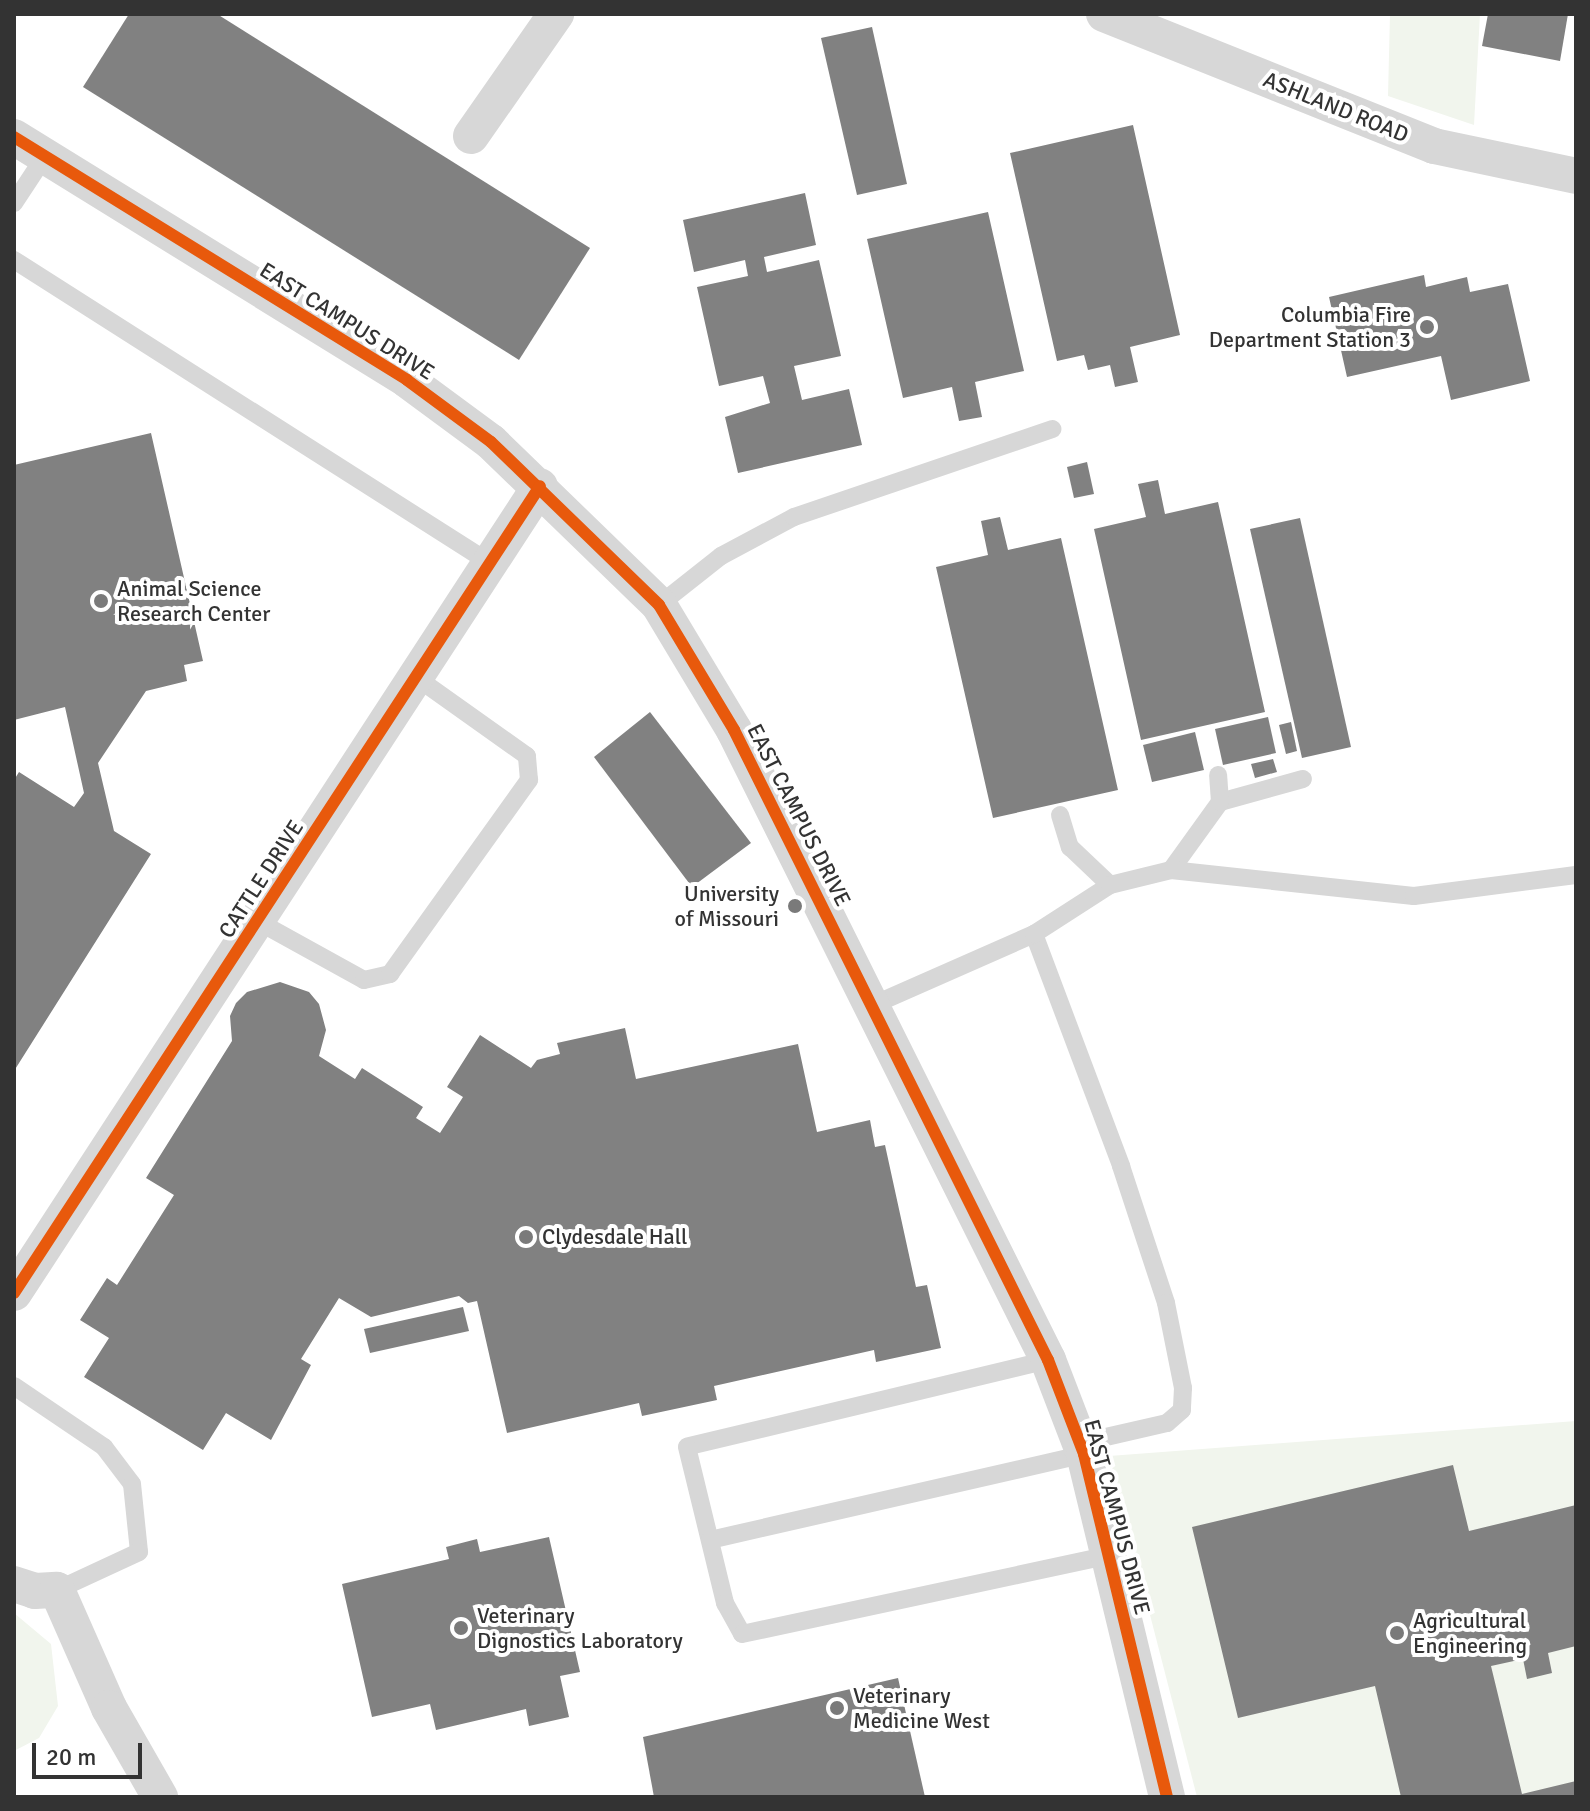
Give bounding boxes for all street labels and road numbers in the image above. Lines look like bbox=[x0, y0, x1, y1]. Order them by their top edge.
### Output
street label: ASHLAND ROAD bbox=[1260, 66, 1412, 148]
street label: EAST CAMPUS DRIVE bbox=[255, 257, 439, 385]
street label: EAST CAMPUS DRIVE bbox=[742, 719, 856, 911]
street label: CATTLE DRIVE bbox=[213, 815, 309, 943]
street label: EAST CAMPUS DRIVE bbox=[1078, 1417, 1156, 1617]

